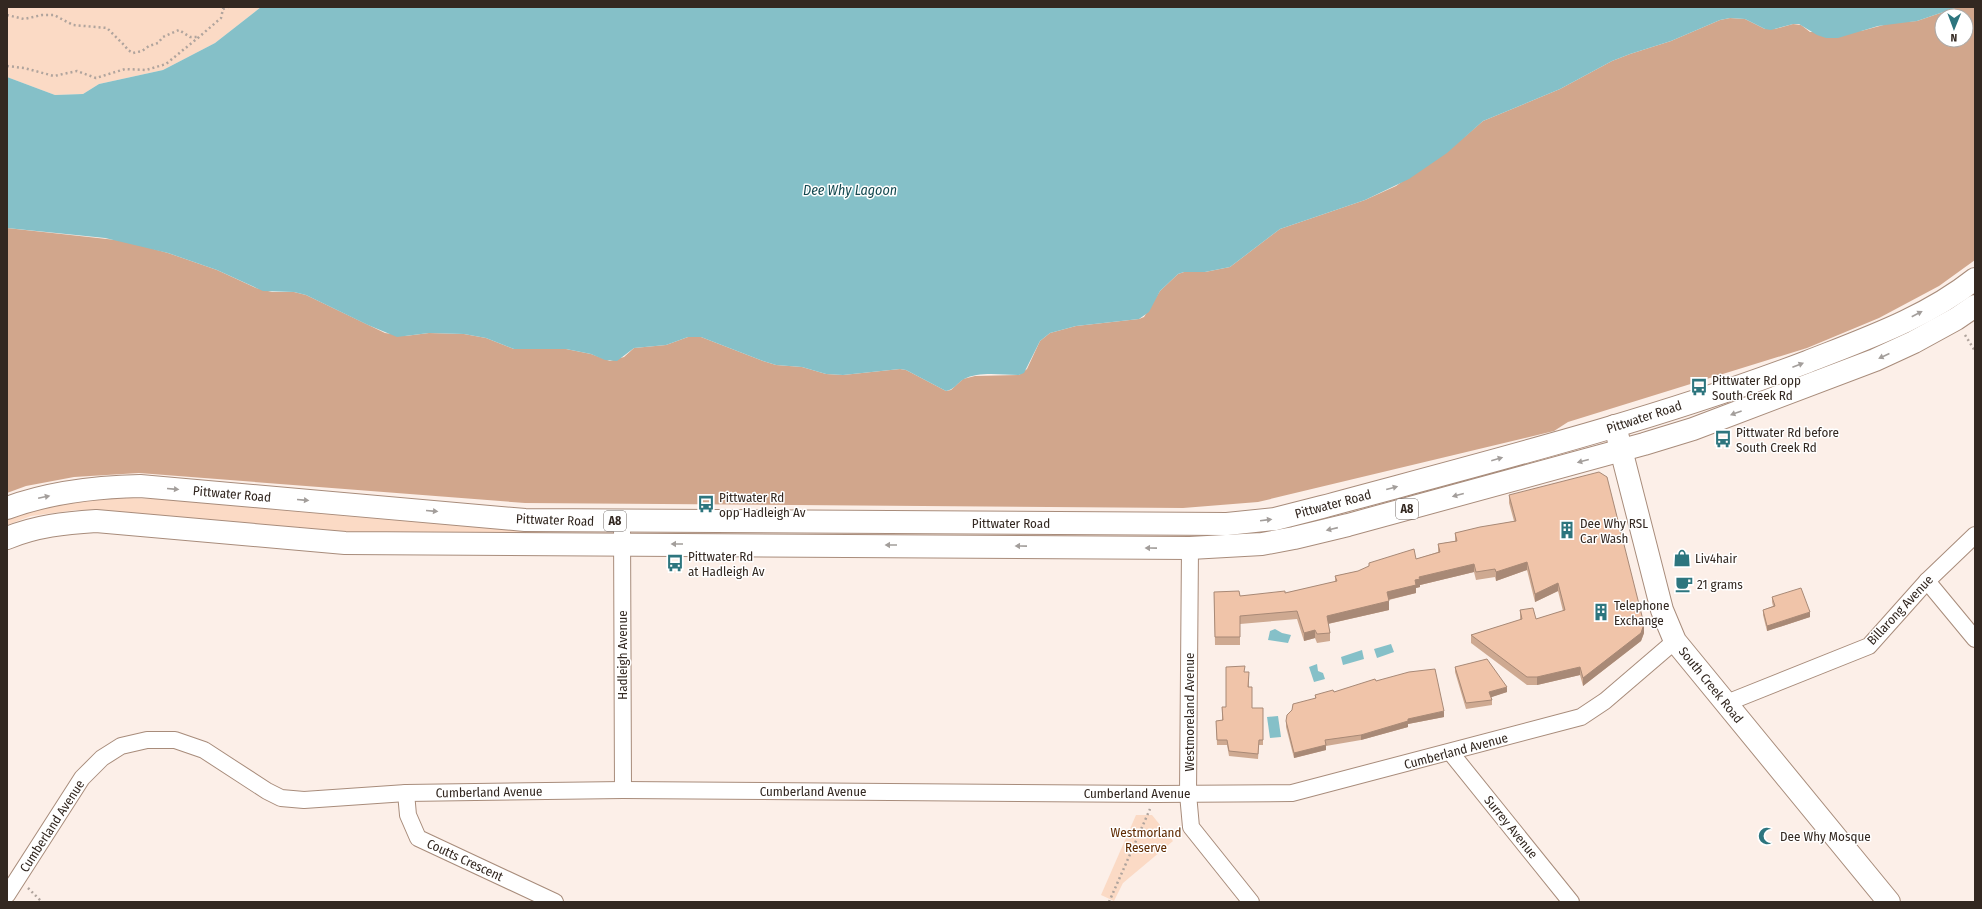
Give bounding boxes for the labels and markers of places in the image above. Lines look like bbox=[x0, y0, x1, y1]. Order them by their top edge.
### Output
place label: Pittwater Rd opp South Creek Rd bbox=[1712, 373, 1801, 403]
bus stop icon: Pittwater Rd opp South Creek Rd bbox=[1689, 377, 1709, 397]
place label: Pittwater Rd before South Creek Rd bbox=[1736, 425, 1839, 455]
bus stop icon: Pittwater Rd before South Creek Rd bbox=[1713, 429, 1733, 449]
place label: Pittwater Rd opp Hadleigh Av bbox=[719, 490, 806, 520]
bus stop icon: Pittwater Rd opp Hadleigh Av bbox=[696, 494, 716, 514]
place label: Dee Why RSL Car Wash bbox=[1580, 516, 1648, 546]
building icon: Dee Why RSL Car Wash bbox=[1557, 520, 1577, 540]
shop icon: Liv4hair bbox=[1672, 548, 1692, 568]
place label: Pittwater Rd at Hadleigh Av bbox=[688, 549, 765, 579]
place label: Liv4hair bbox=[1695, 551, 1737, 566]
bus stop icon: Pittwater Rd at Hadleigh Av bbox=[665, 553, 685, 573]
cafe icon: 21 grams bbox=[1674, 574, 1694, 594]
place label: 21 grams bbox=[1697, 577, 1743, 592]
place label: Telephone Exchange bbox=[1614, 598, 1669, 628]
building icon: Telephone Exchange bbox=[1591, 602, 1611, 622]
mosque icon: Dee Why Mosque bbox=[1757, 826, 1777, 846]
place label: Dee Why Mosque bbox=[1780, 829, 1871, 844]

